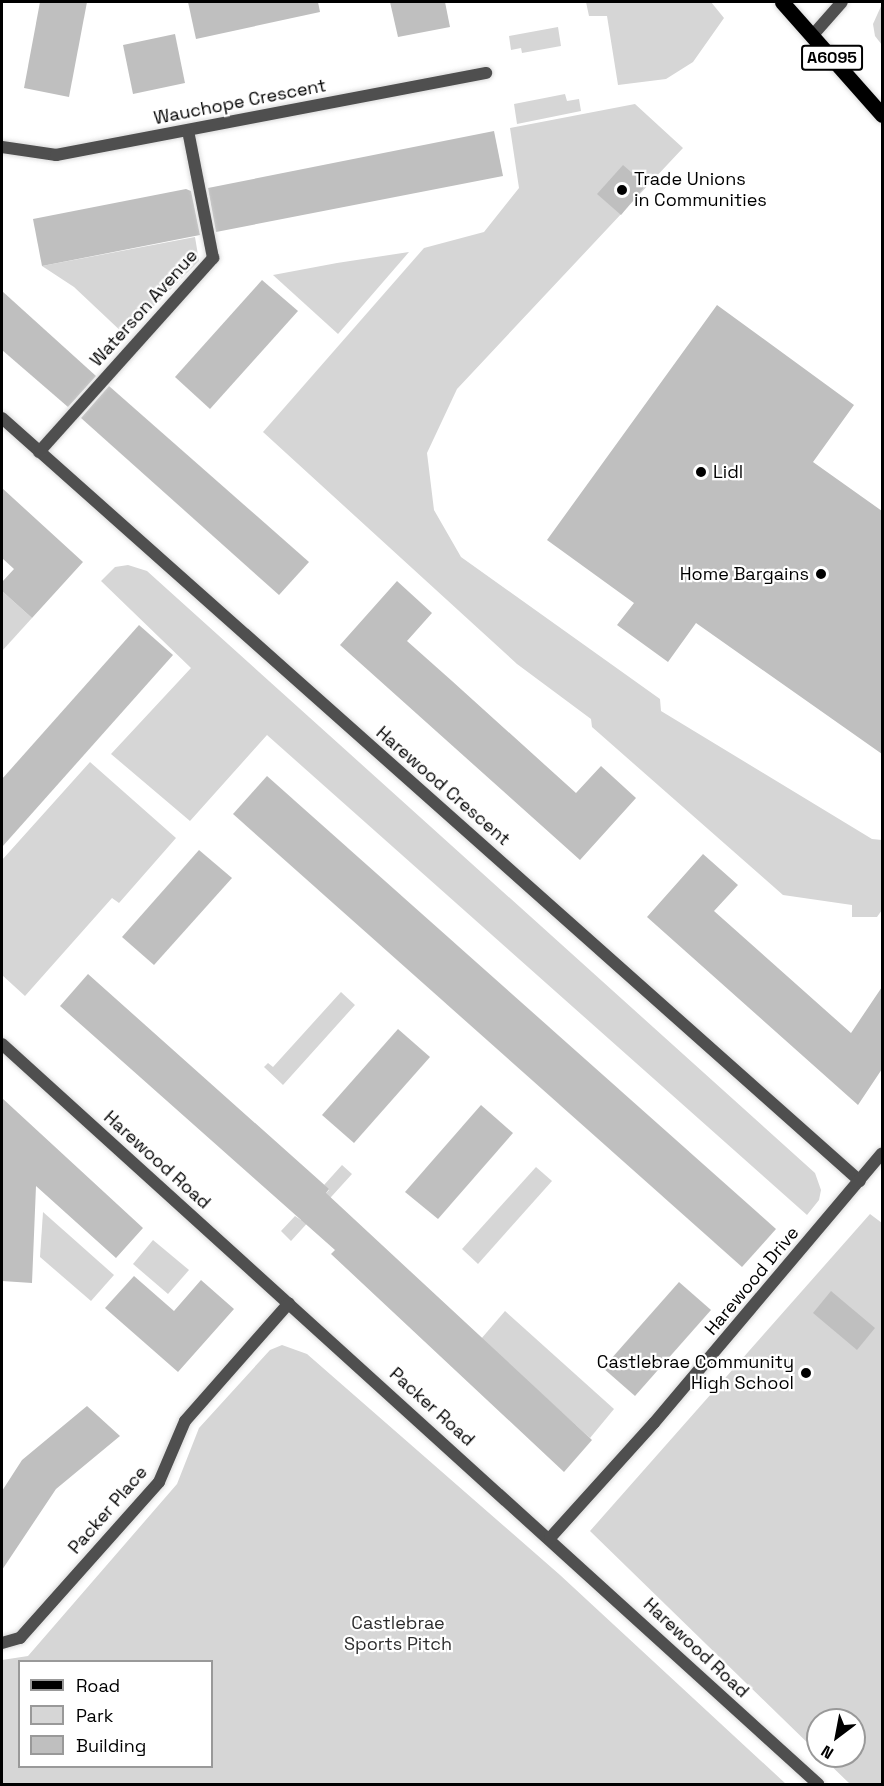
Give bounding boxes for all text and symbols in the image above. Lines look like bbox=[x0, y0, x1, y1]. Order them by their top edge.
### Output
road number: A6095 bbox=[800, 45, 864, 71]
street label: Wauchope Crescent bbox=[152, 75, 328, 129]
place label: Trade Unions in Communities bbox=[634, 169, 767, 212]
marker: Trade Unions in Communities bbox=[615, 183, 629, 197]
street label: Waterson Avenue bbox=[86, 245, 202, 371]
place label: Lidl bbox=[713, 461, 743, 483]
marker: Lidl bbox=[694, 465, 708, 479]
place label: Home Bargains bbox=[680, 563, 809, 585]
marker: Home Bargains bbox=[814, 567, 828, 581]
street label: Harewood Crescent bbox=[372, 722, 514, 850]
street label: Harewood Road bbox=[99, 1106, 215, 1214]
street label: Harewood Drive bbox=[700, 1222, 804, 1340]
place label: Castlebrae Community High School bbox=[597, 1352, 794, 1394]
street label: Packer Road bbox=[385, 1363, 479, 1451]
marker: Castlebrae Community High School bbox=[799, 1366, 813, 1380]
street label: Packer Place bbox=[64, 1462, 152, 1558]
street label: Harewood Road bbox=[639, 1594, 753, 1702]
park label: Castlebrae Sports Pitch bbox=[344, 1613, 452, 1656]
legend bbox=[18, 1660, 213, 1768]
text: Road bbox=[76, 1674, 120, 1697]
text: Park bbox=[76, 1704, 113, 1727]
north arrow bbox=[806, 1708, 866, 1768]
text: Building bbox=[76, 1734, 146, 1757]
text: N bbox=[817, 1740, 837, 1764]

